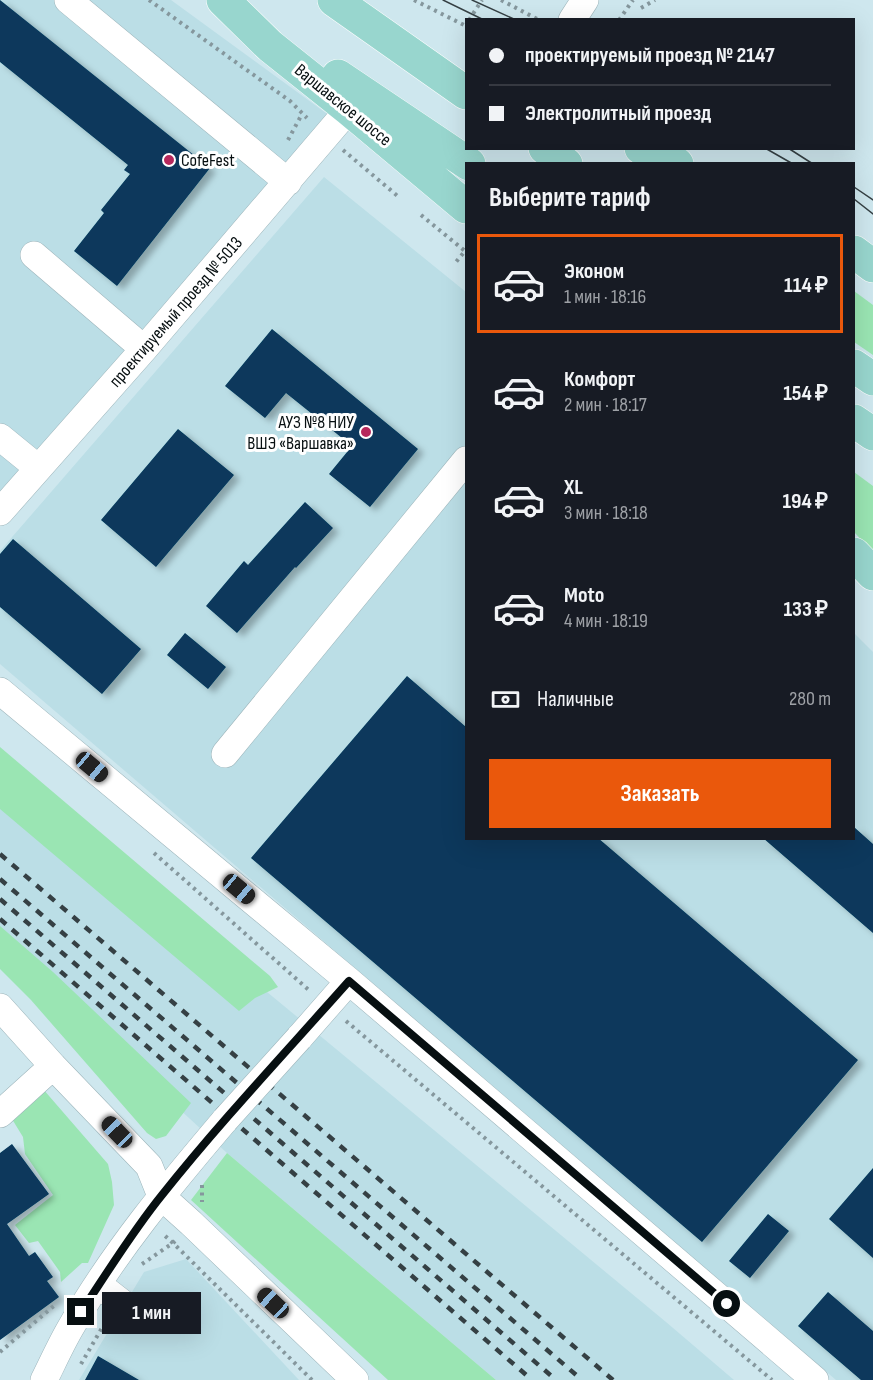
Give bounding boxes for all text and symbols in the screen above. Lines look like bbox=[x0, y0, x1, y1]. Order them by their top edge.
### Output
text: проектируемый проезд № 2147 bbox=[525, 42, 775, 69]
street label: Варшавское шоссе bbox=[290, 60, 396, 150]
text: Электролитный проезд bbox=[525, 100, 711, 127]
place label: CofeFest bbox=[181, 150, 235, 171]
marker: CofeFest bbox=[162, 153, 176, 167]
text: Выберите тариф bbox=[489, 182, 651, 214]
street label: проектируемый проезд № 5013 bbox=[105, 233, 247, 391]
icon: car bbox=[492, 257, 546, 311]
text: Эконом bbox=[564, 258, 624, 285]
text: 114 ₽ bbox=[784, 272, 828, 299]
text: 1 мин · 18:16 bbox=[564, 285, 646, 309]
icon: car bbox=[492, 365, 546, 419]
text: Комфорт bbox=[564, 366, 635, 393]
text: 154 ₽ bbox=[783, 380, 828, 407]
text: 2 мин · 18:17 bbox=[564, 393, 647, 417]
place label: АУЗ №8 НИУ ВШЭ «Варшавка» bbox=[247, 412, 354, 454]
marker: АУЗ №8 НИУ ВШЭ «Варшавка» bbox=[359, 425, 373, 439]
icon: car bbox=[492, 473, 546, 527]
text: XL bbox=[564, 474, 583, 501]
text: 194 ₽ bbox=[782, 488, 828, 515]
text: 3 мин · 18:18 bbox=[564, 501, 648, 525]
icon: car bbox=[492, 581, 546, 635]
text: Moto bbox=[564, 582, 604, 609]
text: 133 ₽ bbox=[783, 596, 828, 623]
text: 4 мин · 18:19 bbox=[564, 609, 648, 633]
icon: cash bbox=[489, 683, 522, 716]
text: Наличные bbox=[537, 686, 614, 713]
text: 280 m bbox=[789, 687, 831, 711]
car bbox=[72, 749, 112, 785]
button: Заказать bbox=[489, 759, 831, 828]
car bbox=[219, 871, 259, 907]
car bbox=[98, 1113, 136, 1151]
car bbox=[254, 1284, 292, 1322]
route start bbox=[713, 1290, 740, 1317]
callout: 1 мин bbox=[102, 1291, 201, 1333]
route end bbox=[67, 1298, 94, 1325]
text: 1 мин bbox=[132, 1301, 171, 1325]

